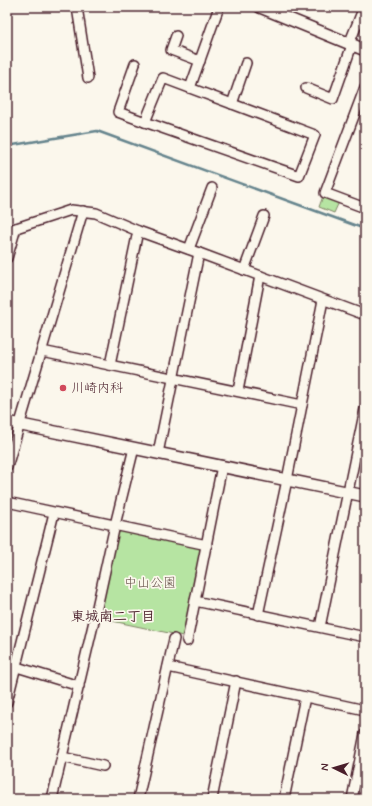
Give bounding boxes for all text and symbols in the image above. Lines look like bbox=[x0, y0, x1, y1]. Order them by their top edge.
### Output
place label: 川崎内科 bbox=[71, 380, 123, 397]
marker: 川崎内科 bbox=[58, 383, 68, 393]
park label: 中山公園 bbox=[124, 575, 176, 592]
district label: 東城南二丁目 bbox=[71, 608, 155, 626]
north arrow bbox=[314, 748, 354, 788]
text: N bbox=[318, 763, 332, 771]

